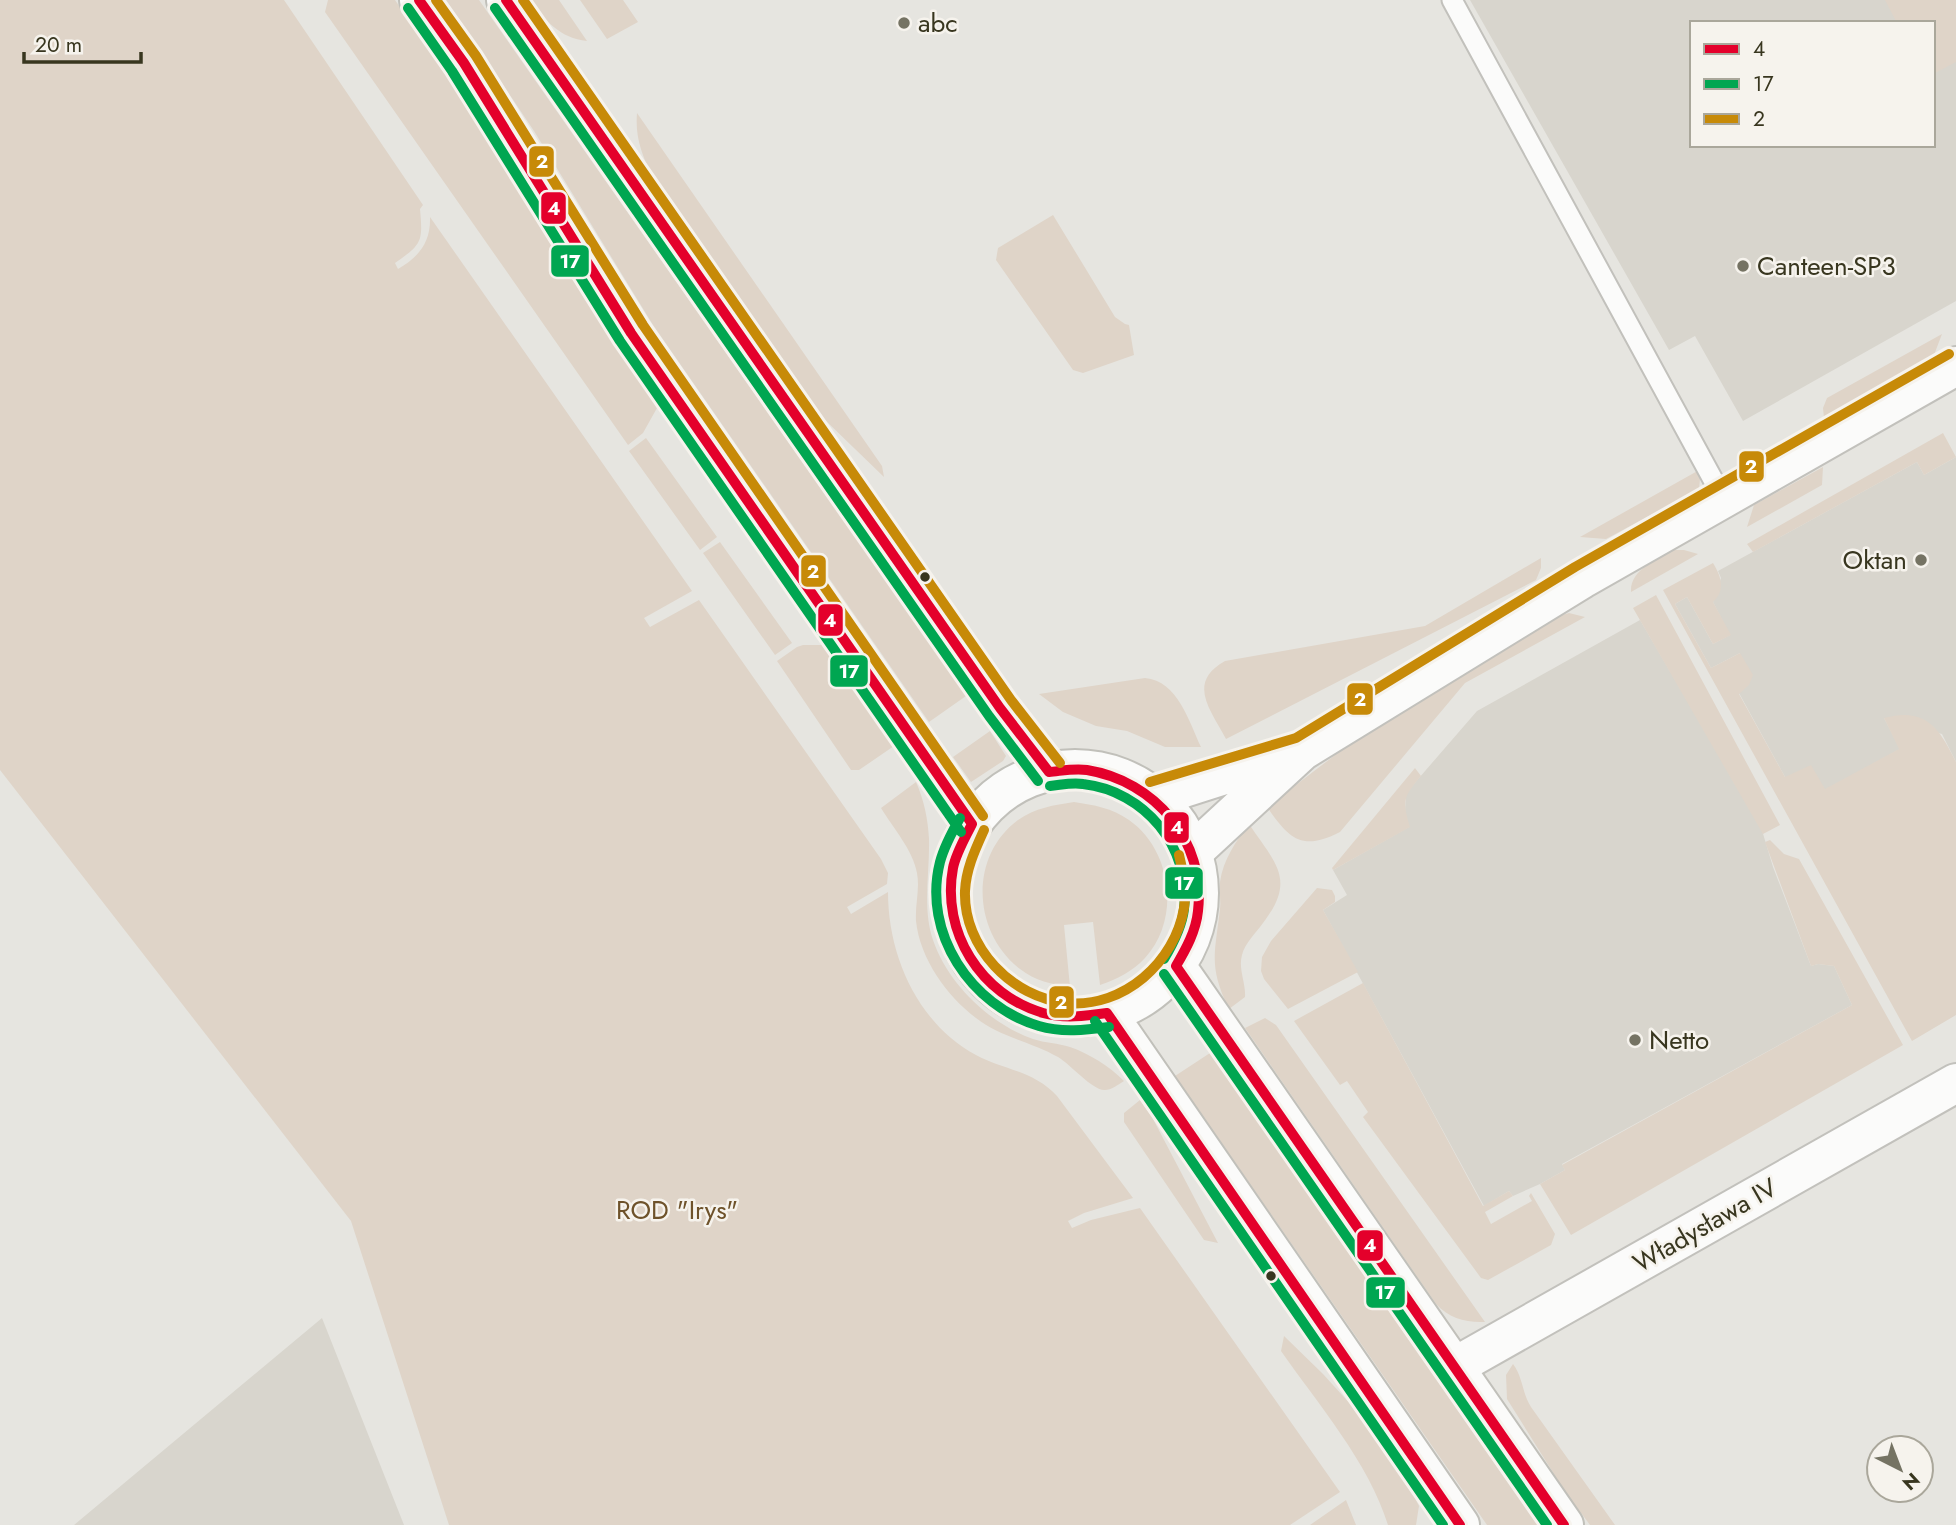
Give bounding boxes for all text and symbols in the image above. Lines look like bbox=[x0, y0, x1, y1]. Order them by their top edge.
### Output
place label: abc bbox=[918, 4, 958, 42]
marker: abc bbox=[896, 15, 912, 31]
scale bar bbox=[24, 21, 142, 65]
legend bbox=[1690, 21, 1935, 147]
text: 20 m bbox=[35, 30, 82, 60]
text: 4 bbox=[1753, 34, 1765, 64]
text: 17 bbox=[1753, 69, 1773, 99]
text: 2 bbox=[1753, 104, 1765, 134]
line badge: 2 bbox=[528, 145, 555, 178]
text: 2 bbox=[536, 148, 548, 175]
line badge: 4 bbox=[540, 191, 567, 225]
text: 4 bbox=[547, 195, 561, 222]
line badge: 17 bbox=[550, 244, 590, 278]
place label: Canteen-SP3 bbox=[1757, 247, 1896, 285]
text: 17 bbox=[559, 248, 581, 275]
marker: Canteen-SP3 bbox=[1735, 258, 1751, 274]
line badge: 2 bbox=[1738, 450, 1765, 483]
text: 2 bbox=[1745, 453, 1757, 480]
place label: Oktan bbox=[1843, 541, 1907, 579]
marker: Oktan bbox=[1913, 552, 1929, 568]
line badge: 2 bbox=[800, 554, 827, 588]
text: 2 bbox=[807, 558, 819, 585]
unlabelled marker bbox=[918, 570, 932, 584]
line badge: 4 bbox=[817, 603, 844, 637]
text: 4 bbox=[823, 607, 837, 634]
line badge: 17 bbox=[829, 654, 869, 688]
text: 17 bbox=[838, 658, 860, 685]
line badge: 2 bbox=[1346, 682, 1374, 716]
text: 2 bbox=[1354, 686, 1366, 713]
line badge: 4 bbox=[1163, 811, 1190, 844]
text: 4 bbox=[1170, 814, 1184, 841]
line badge: 17 bbox=[1164, 866, 1204, 900]
text: 17 bbox=[1173, 870, 1195, 897]
line badge: 2 bbox=[1048, 985, 1075, 1019]
text: 2 bbox=[1055, 989, 1067, 1016]
place label: Netto bbox=[1649, 1021, 1709, 1059]
marker: Netto bbox=[1627, 1032, 1643, 1048]
street label: Władysława IV bbox=[1626, 1168, 1785, 1282]
park label: ROD "Irys" bbox=[616, 1191, 738, 1229]
line badge: 4 bbox=[1356, 1229, 1384, 1262]
text: 4 bbox=[1363, 1232, 1377, 1259]
unlabelled marker bbox=[1264, 1269, 1278, 1283]
line badge: 17 bbox=[1365, 1276, 1406, 1309]
text: 17 bbox=[1374, 1279, 1396, 1306]
north arrow bbox=[1865, 1434, 1935, 1504]
text: N bbox=[1896, 1466, 1926, 1496]

